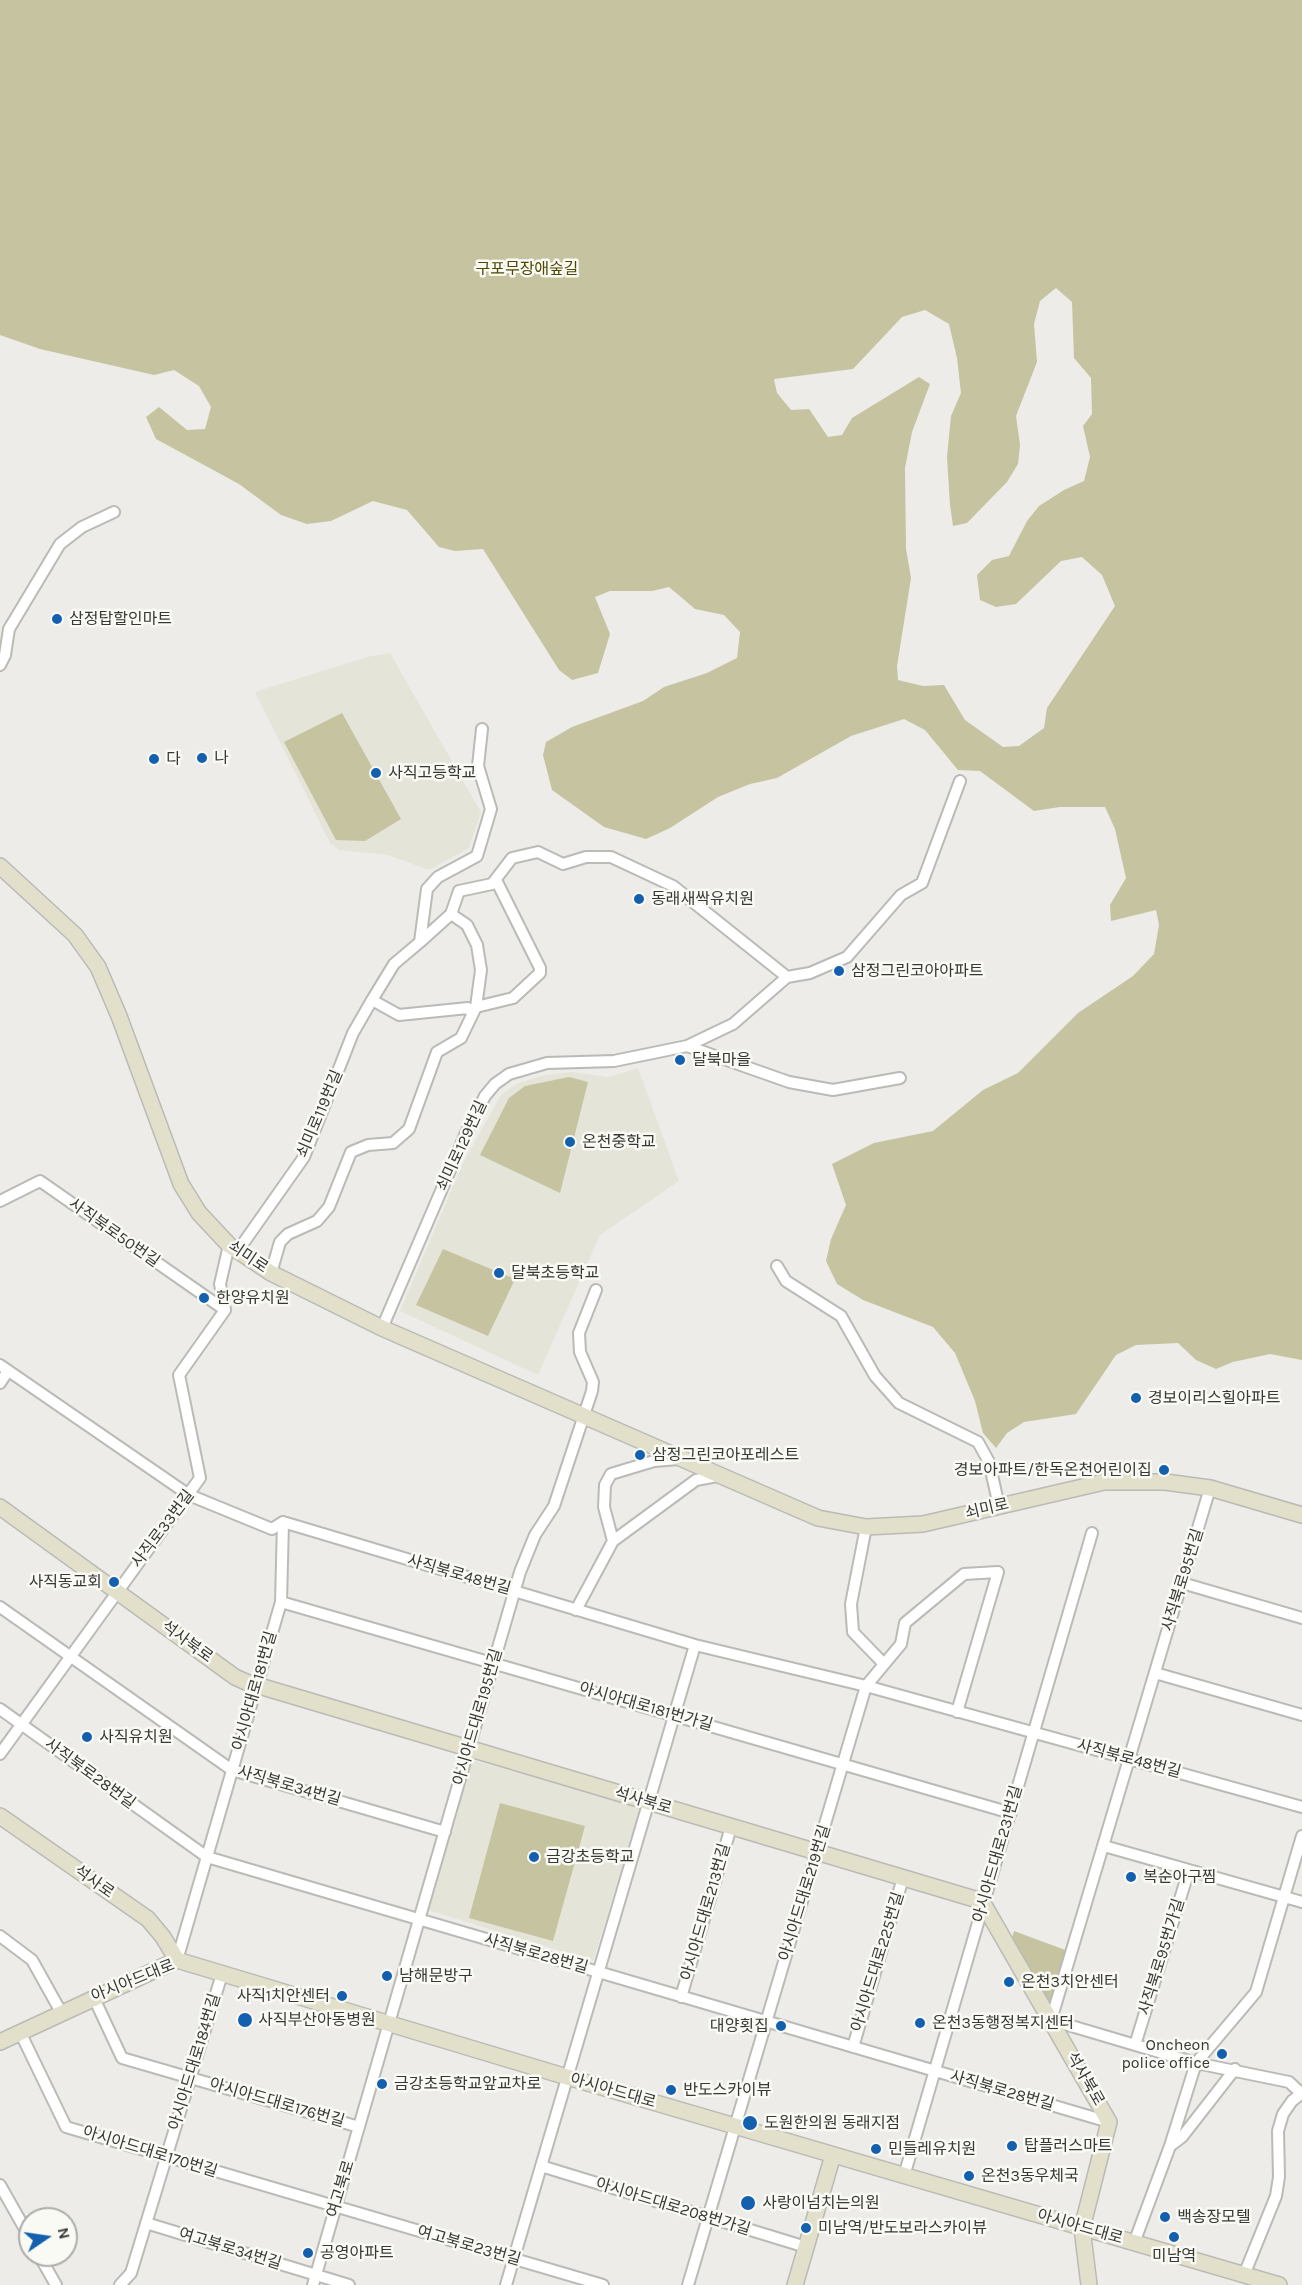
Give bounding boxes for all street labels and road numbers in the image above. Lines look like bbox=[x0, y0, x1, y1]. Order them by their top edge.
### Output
street label: 쇠미로119번길 bbox=[293, 1067, 347, 1161]
street label: 쇠미로129번길 bbox=[433, 1098, 491, 1194]
street label: 사직북로50번길 bbox=[65, 1194, 163, 1272]
street label: 쇠미로 bbox=[224, 1237, 272, 1277]
street label: 사직로33번길 bbox=[128, 1486, 198, 1572]
street label: 쇠미로 bbox=[963, 1495, 1011, 1523]
street label: 사직북로95번길 bbox=[1158, 1526, 1208, 1634]
street label: 사직북로48번길 bbox=[405, 1551, 513, 1599]
street label: 석사북로 bbox=[158, 1617, 216, 1667]
street label: 아시아대로181번길 bbox=[229, 1629, 281, 1753]
street label: 아시아드대로195번길 bbox=[449, 1646, 507, 1788]
street label: 아시아대로181번가길 bbox=[577, 1679, 715, 1735]
street label: 사직북로28번길 bbox=[41, 1735, 139, 1813]
street label: 사직북로48번길 bbox=[1075, 1736, 1183, 1782]
street label: 사직북로34번길 bbox=[235, 1762, 343, 1810]
street label: 아시아드대로231번길 bbox=[969, 1783, 1027, 1925]
street label: 석사북로 bbox=[612, 1784, 674, 1818]
street label: 아시아드대로219번길 bbox=[775, 1822, 835, 1964]
street label: 아시아드대로213번길 bbox=[677, 1841, 735, 1983]
street label: 석사로 bbox=[70, 1861, 118, 1903]
street label: 아시아드대로225번길 bbox=[848, 1890, 908, 2034]
street label: 사직북로95번가길 bbox=[1135, 1896, 1189, 2018]
street label: 사직북로28번길 bbox=[482, 1930, 590, 1978]
street label: 아시아드대로 bbox=[88, 1956, 178, 2006]
street label: 아시아드대로184번길 bbox=[165, 1991, 225, 2133]
street label: 석사북로 bbox=[1062, 2049, 1108, 2109]
street label: 사직북로28번길 bbox=[948, 2067, 1056, 2115]
street label: 아시아드대로 bbox=[568, 2070, 658, 2112]
street label: 아시아드대로176번길 bbox=[207, 2075, 347, 2131]
street label: 아시아드대로170번길 bbox=[80, 2122, 220, 2182]
street label: 여고북로 bbox=[323, 2158, 359, 2220]
street label: 아시아드대로208번가길 bbox=[593, 2174, 753, 2240]
street label: 아시아드대로 bbox=[1035, 2206, 1125, 2248]
street label: 여고북로23번길 bbox=[415, 2222, 523, 2270]
street label: 여고북로34번길 bbox=[176, 2224, 284, 2274]

